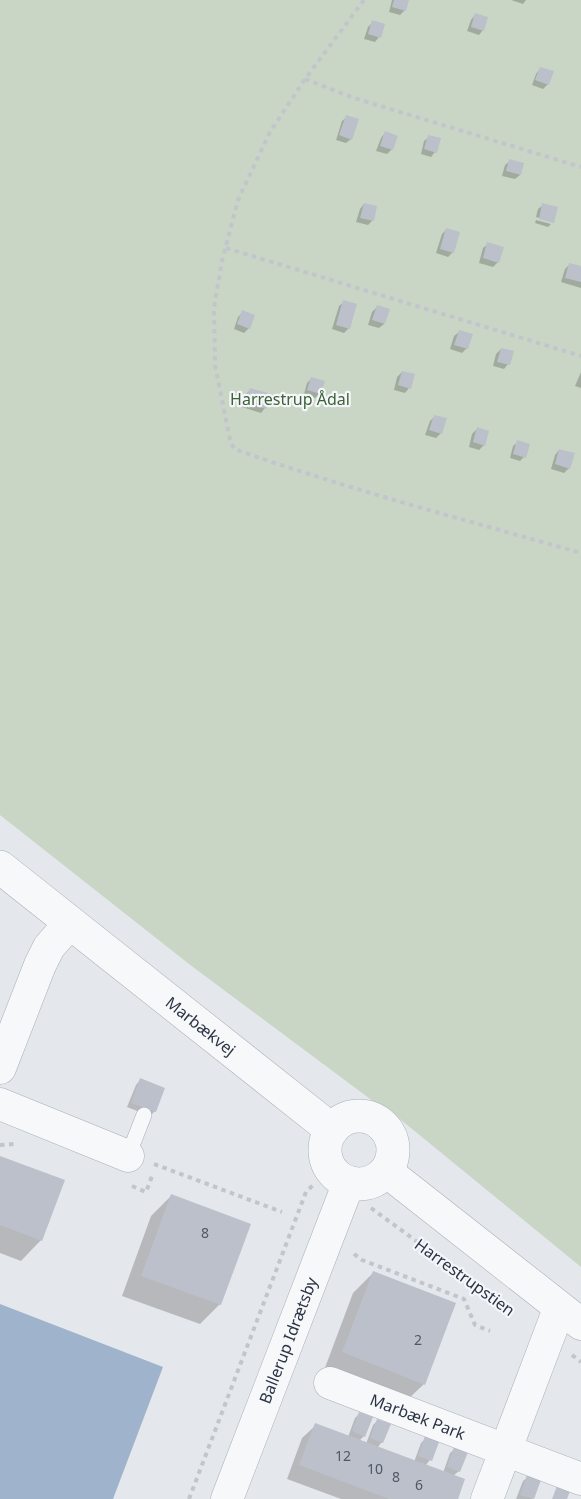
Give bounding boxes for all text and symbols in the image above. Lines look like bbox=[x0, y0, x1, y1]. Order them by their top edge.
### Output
park label: Harrestrup Ådal bbox=[230, 388, 350, 410]
street label: Marbækvej bbox=[161, 991, 240, 1061]
house number: 8 bbox=[201, 1223, 209, 1242]
street label: Harrestrupstien bbox=[410, 1233, 520, 1321]
street label: Ballerup Idrætsby bbox=[254, 1273, 323, 1407]
house number: 2 bbox=[414, 1330, 422, 1349]
street label: Marbæk Park bbox=[367, 1388, 469, 1445]
house number: 12 bbox=[335, 1446, 351, 1465]
house number: 10 bbox=[367, 1459, 383, 1478]
house number: 8 bbox=[392, 1467, 400, 1486]
house number: 6 bbox=[415, 1475, 423, 1494]

